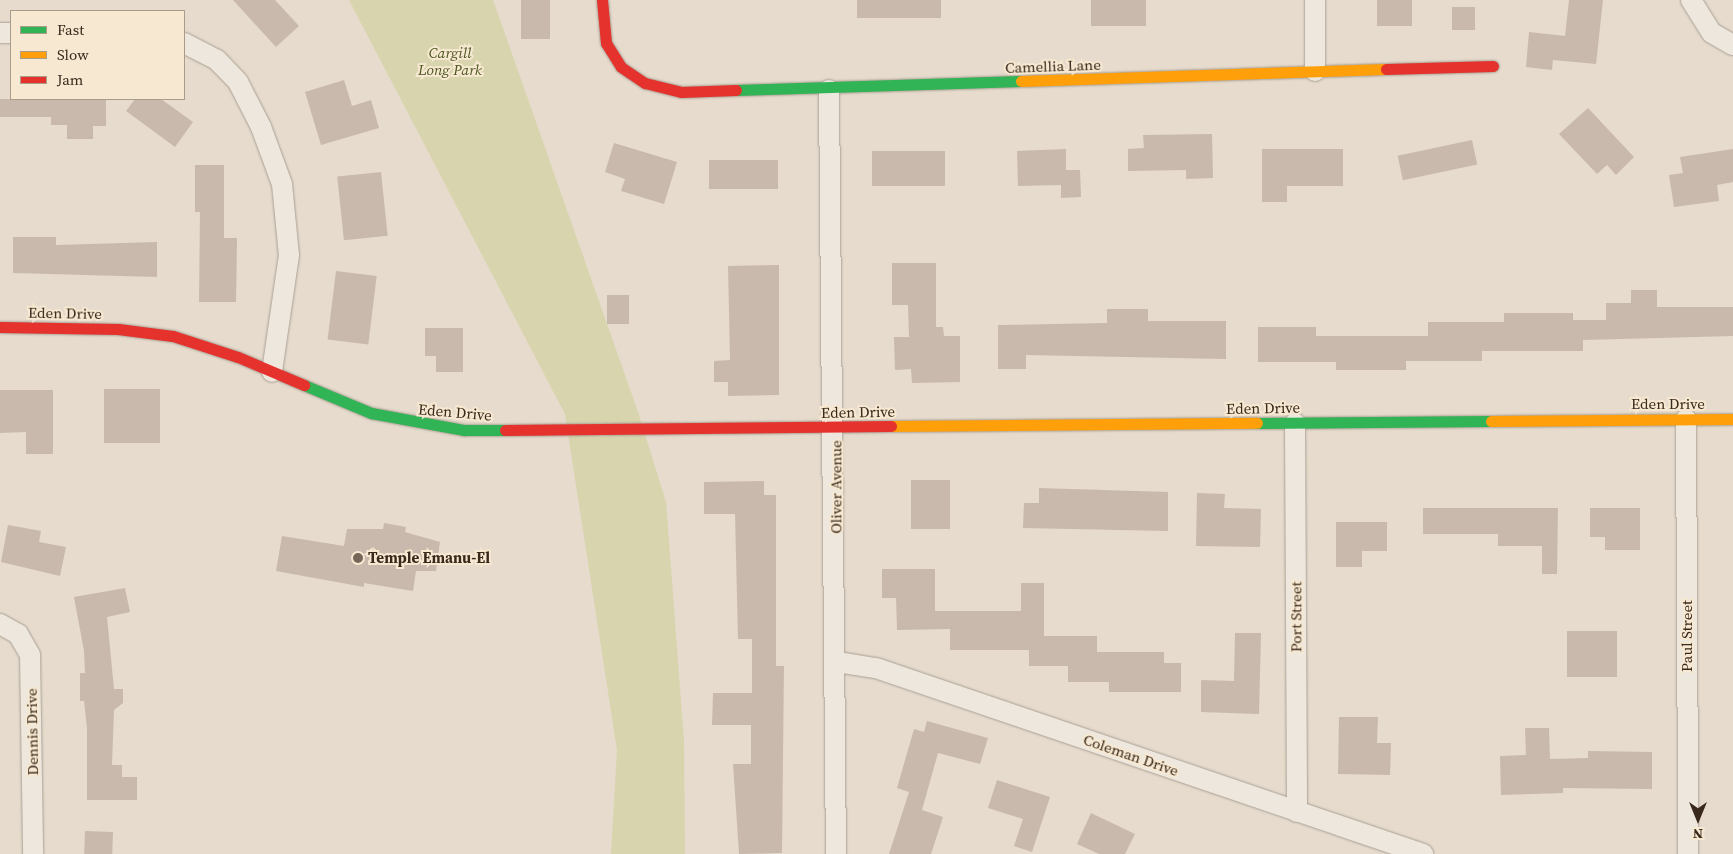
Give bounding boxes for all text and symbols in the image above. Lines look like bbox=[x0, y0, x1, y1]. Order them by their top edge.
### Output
legend bbox=[10, 10, 185, 100]
text: Fast bbox=[57, 19, 84, 40]
park label: Cargill Long Park bbox=[418, 43, 482, 78]
text: Slow bbox=[57, 44, 89, 65]
street label: Camellia Lane bbox=[1005, 55, 1101, 77]
text: Jam bbox=[57, 69, 83, 90]
street label: Eden Drive bbox=[28, 303, 102, 323]
street label: Eden Drive bbox=[1631, 395, 1705, 413]
street label: Eden Drive bbox=[1226, 398, 1300, 418]
street label: Eden Drive bbox=[417, 400, 493, 424]
street label: Eden Drive bbox=[821, 402, 895, 422]
street label: Oliver Avenue bbox=[827, 440, 845, 534]
place label: Temple Emanu-El bbox=[368, 549, 490, 567]
marker: Temple Emanu-El bbox=[352, 552, 364, 564]
street label: Port Street bbox=[1287, 582, 1305, 652]
street label: Paul Street bbox=[1678, 600, 1696, 672]
street label: Dennis Drive bbox=[22, 688, 42, 776]
street label: Coleman Drive bbox=[1081, 730, 1181, 780]
north arrow bbox=[1673, 794, 1723, 844]
text: N bbox=[1693, 824, 1703, 844]

